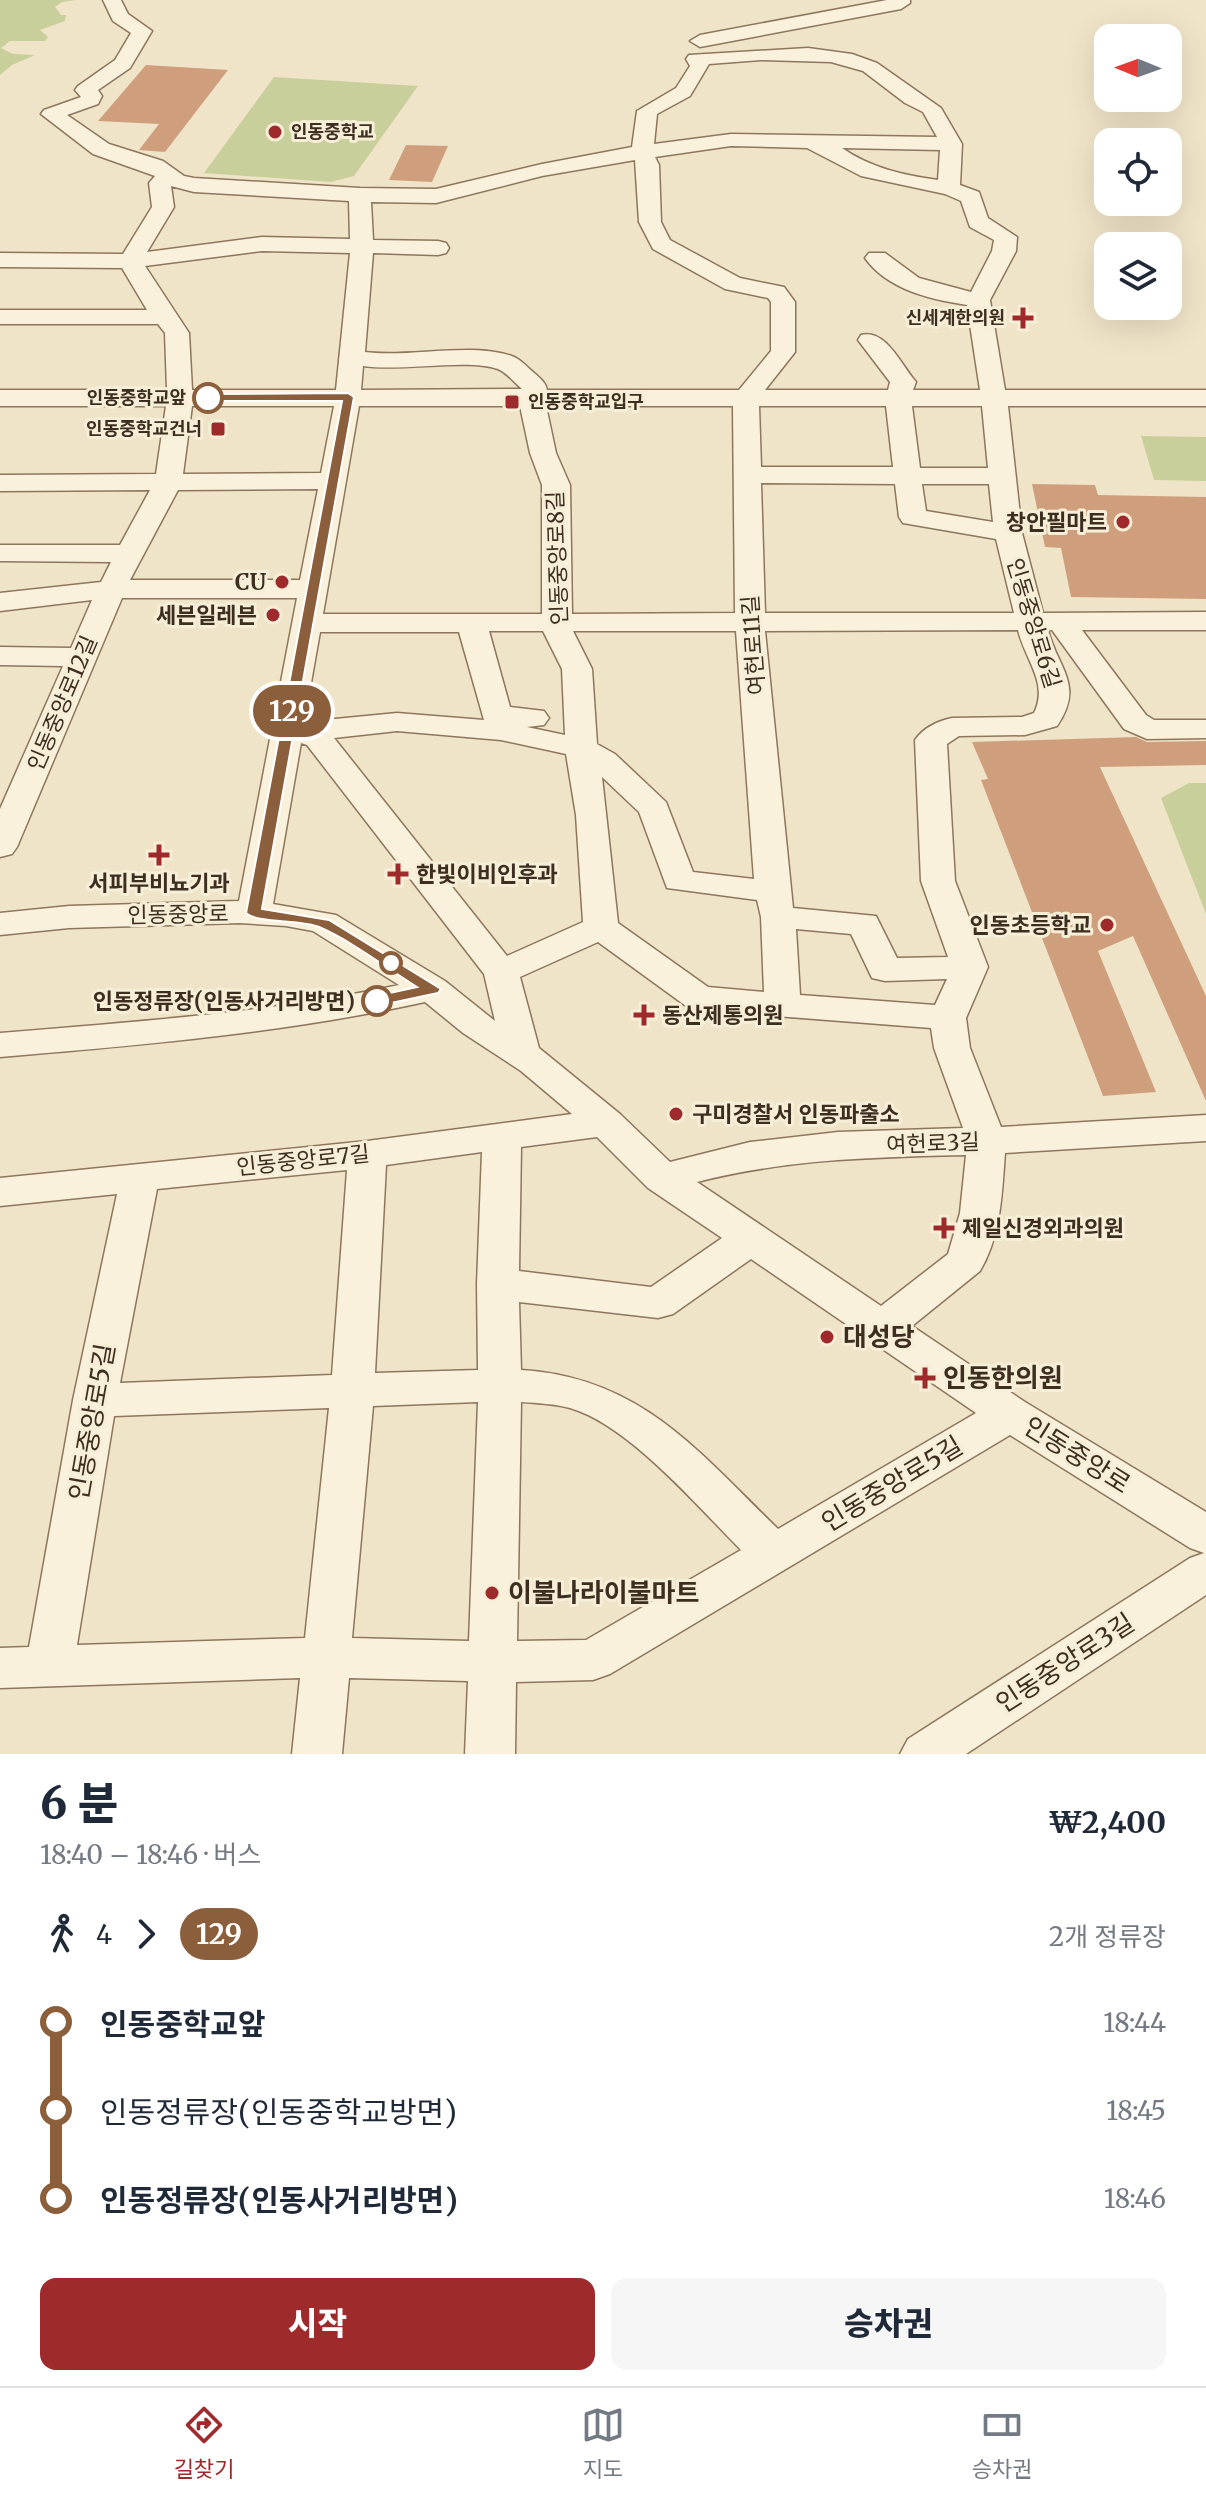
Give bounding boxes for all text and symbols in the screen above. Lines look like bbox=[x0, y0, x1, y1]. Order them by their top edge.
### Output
north arrow bbox=[1094, 24, 1182, 112]
map controls bbox=[1094, 24, 1182, 320]
place label: 인동중학교 bbox=[291, 120, 374, 143]
marker: 인동중학교 bbox=[266, 123, 284, 141]
button: locate bbox=[1094, 128, 1182, 216]
button: layers bbox=[1094, 232, 1182, 320]
place label: 신세계한의원 bbox=[906, 306, 1005, 329]
marker: 신세계한의원 bbox=[1012, 307, 1034, 329]
marker: 인동중학교앞 bbox=[193, 383, 223, 413]
place label: 인동중학교앞 bbox=[87, 386, 186, 409]
place label: 인동중학교입구 bbox=[528, 390, 644, 413]
marker: 인동중학교입구 bbox=[503, 393, 521, 411]
place label: 인동중학교건너 bbox=[86, 417, 202, 440]
marker: 인동중학교건너 bbox=[209, 420, 227, 438]
street label: 인동중앙로8길 bbox=[541, 490, 573, 626]
place label: 창안필마트 bbox=[1006, 508, 1107, 536]
marker: 창안필마트 bbox=[1114, 513, 1132, 531]
street label: 인동중앙로6길 bbox=[1001, 554, 1067, 692]
place label: CU bbox=[235, 568, 267, 596]
marker: CU bbox=[273, 573, 291, 591]
street label: 여헌로11길 bbox=[736, 594, 770, 696]
place label: 세븐일레븐 bbox=[156, 601, 257, 629]
marker: 세븐일레븐 bbox=[264, 606, 282, 624]
street label: 인동중앙로12길 bbox=[21, 631, 103, 775]
line badge: 129 bbox=[246, 685, 338, 737]
text: 129 bbox=[269, 693, 315, 729]
marker: 서피부비뇨기과 bbox=[148, 844, 170, 866]
place label: 한빛이비인후과 bbox=[416, 860, 558, 888]
marker: 한빛이비인후과 bbox=[387, 863, 409, 885]
place label: 서피부비뇨기과 bbox=[88, 869, 230, 897]
street label: 인동중앙로 bbox=[127, 899, 229, 929]
place label: 인동초등학교 bbox=[970, 911, 1091, 939]
marker: 인동초등학교 bbox=[1098, 916, 1116, 934]
unlabelled marker bbox=[380, 952, 402, 974]
marker: 인동정류장(인동사거리방면) bbox=[362, 986, 392, 1016]
place label: 인동정류장(인동사거리방면) bbox=[93, 987, 355, 1015]
place label: 동산제통의원 bbox=[662, 1001, 783, 1029]
marker: 동산제통의원 bbox=[633, 1004, 655, 1026]
place label: 구미경찰서 인동파출소 bbox=[692, 1100, 900, 1128]
marker: 구미경찰서 인동파출소 bbox=[667, 1105, 685, 1123]
street label: 여헌로3길 bbox=[886, 1127, 980, 1159]
street label: 인동중앙로7길 bbox=[235, 1139, 371, 1181]
place label: 제일신경외과의원 bbox=[962, 1214, 1124, 1242]
marker: 제일신경외과의원 bbox=[933, 1217, 955, 1239]
place label: 대성당 bbox=[843, 1320, 915, 1353]
marker: 대성당 bbox=[818, 1328, 836, 1346]
street label: 인동중앙로5길 bbox=[61, 1341, 122, 1503]
place label: 인동한의원 bbox=[943, 1361, 1063, 1394]
marker: 인동한의원 bbox=[914, 1367, 936, 1389]
street label: 인동중앙로 bbox=[1018, 1409, 1137, 1500]
street label: 인동중앙로5길 bbox=[815, 1429, 968, 1539]
place label: 이불나라이불마트 bbox=[508, 1576, 699, 1609]
marker: 이불나라이불마트 bbox=[483, 1584, 501, 1602]
street label: 인동중앙로3길 bbox=[989, 1606, 1140, 1720]
text: 6 분 bbox=[40, 1776, 118, 1831]
text: ₩2,400 bbox=[1049, 1803, 1166, 1841]
text: 18:40 – 18:46 · 버스 bbox=[40, 1838, 261, 1871]
icon: walk bbox=[40, 1912, 84, 1956]
icon: forward bbox=[124, 1912, 168, 1956]
text: 129 bbox=[196, 1916, 242, 1952]
text: 4 bbox=[96, 1918, 112, 1951]
text: 2개 정류장 bbox=[1049, 1920, 1166, 1953]
text: 인동중학교앞 bbox=[100, 2005, 266, 2043]
text: 18:44 bbox=[1103, 2006, 1166, 2039]
text: 인동정류장(인동중학교방면) bbox=[100, 2093, 457, 2131]
text: 18:45 bbox=[1106, 2094, 1166, 2127]
text: 인동정류장(인동사거리방면) bbox=[100, 2181, 458, 2219]
text: 18:46 bbox=[1104, 2182, 1166, 2215]
button: 시작 bbox=[40, 2278, 595, 2370]
button: 승차권 bbox=[611, 2278, 1166, 2370]
tab: 길찾기 bbox=[173, 2403, 234, 2483]
tab: 지도 bbox=[581, 2403, 625, 2483]
tab: 승차권 bbox=[972, 2403, 1033, 2483]

